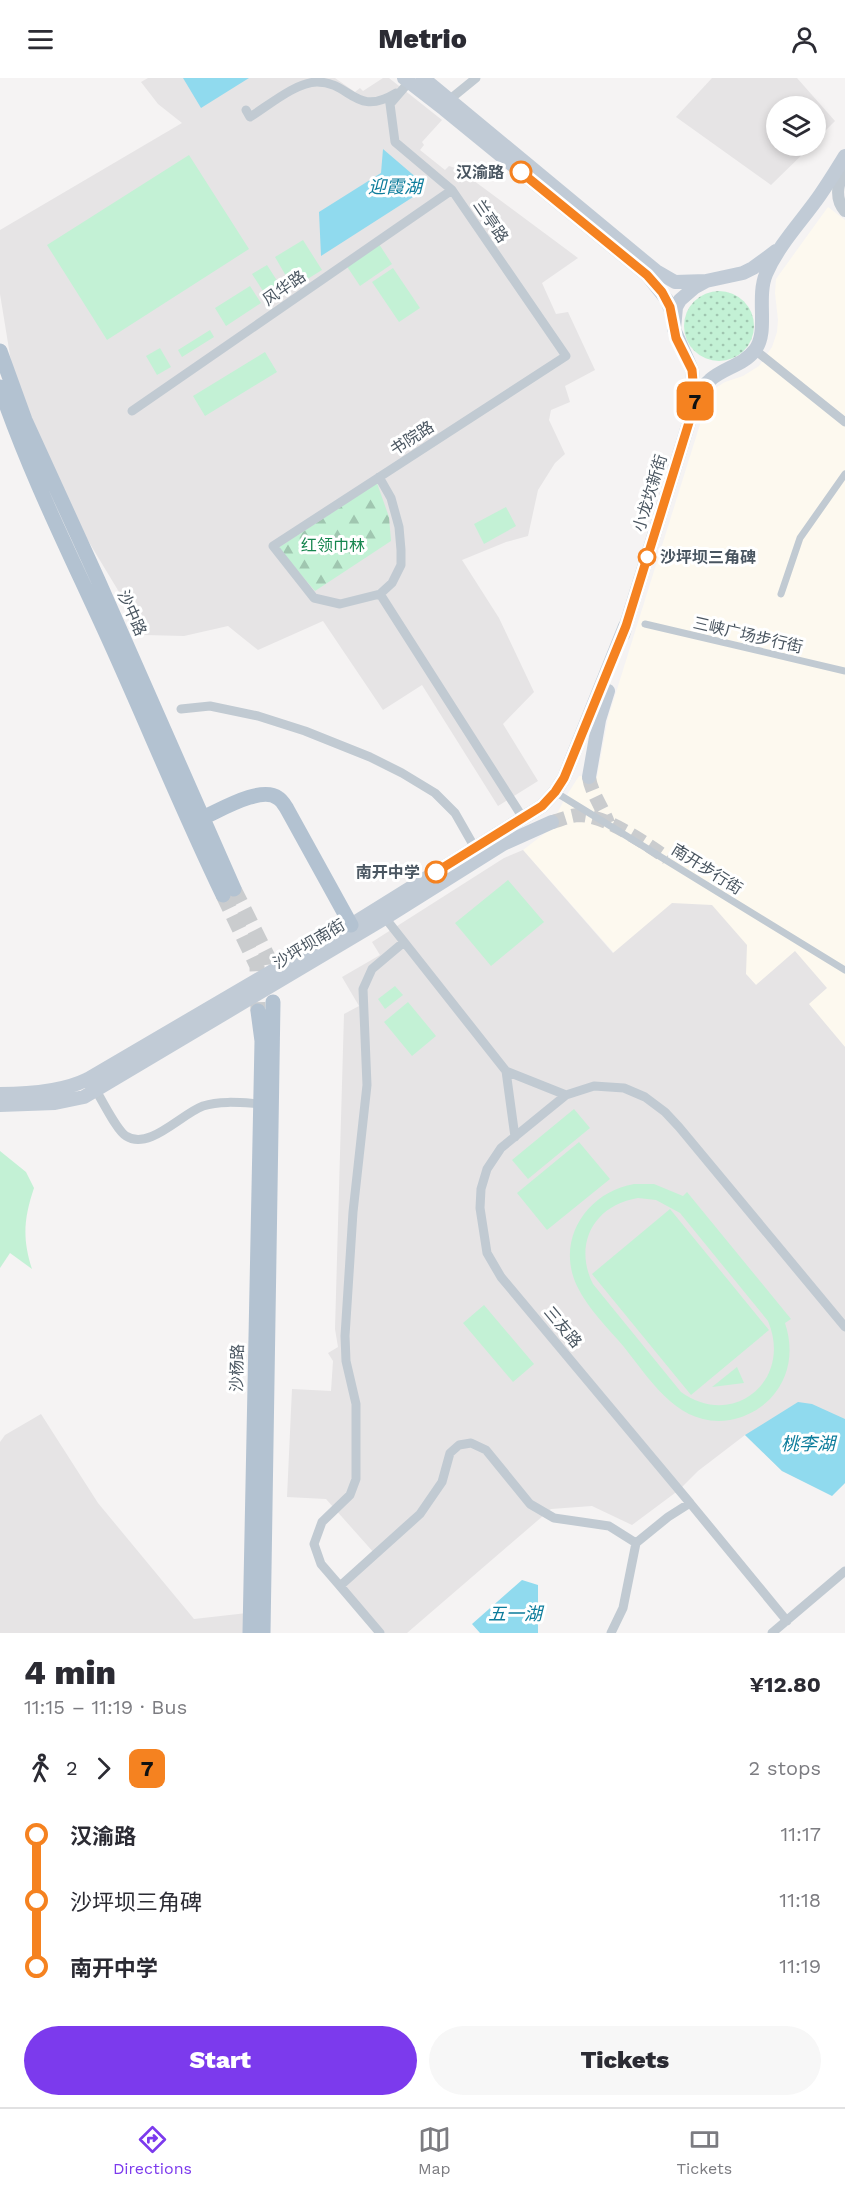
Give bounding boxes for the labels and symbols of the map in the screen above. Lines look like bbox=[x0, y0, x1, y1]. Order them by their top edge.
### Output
marker: 汉渝路 bbox=[510, 161, 532, 183]
place label: 汉渝路 bbox=[456, 163, 504, 182]
water label: 迎霞湖 bbox=[368, 176, 425, 197]
street label: 兰亭路 bbox=[470, 196, 512, 246]
street label: 风华路 bbox=[259, 266, 309, 310]
line badge: 7 bbox=[676, 382, 714, 420]
street label: 书院路 bbox=[387, 417, 437, 459]
street label: 小龙坎新街 bbox=[629, 452, 671, 534]
park label: 红领巾林 bbox=[301, 536, 365, 555]
marker: 沙坪坝三角碑 bbox=[638, 548, 656, 566]
place label: 沙坪坝三角碑 bbox=[660, 548, 756, 567]
street label: 沙中路 bbox=[114, 587, 150, 639]
street label: 三峡广场步行街 bbox=[691, 613, 805, 657]
street label: 南开步行街 bbox=[668, 840, 746, 898]
marker: 南开中学 bbox=[425, 861, 447, 883]
place label: 南开中学 bbox=[356, 863, 420, 882]
street label: 沙坪坝南街 bbox=[270, 915, 348, 973]
street label: 三友路 bbox=[540, 1303, 586, 1351]
street label: 沙杨路 bbox=[227, 1344, 247, 1392]
water label: 桃李湖 bbox=[781, 1433, 838, 1454]
water label: 五一湖 bbox=[488, 1603, 545, 1624]

